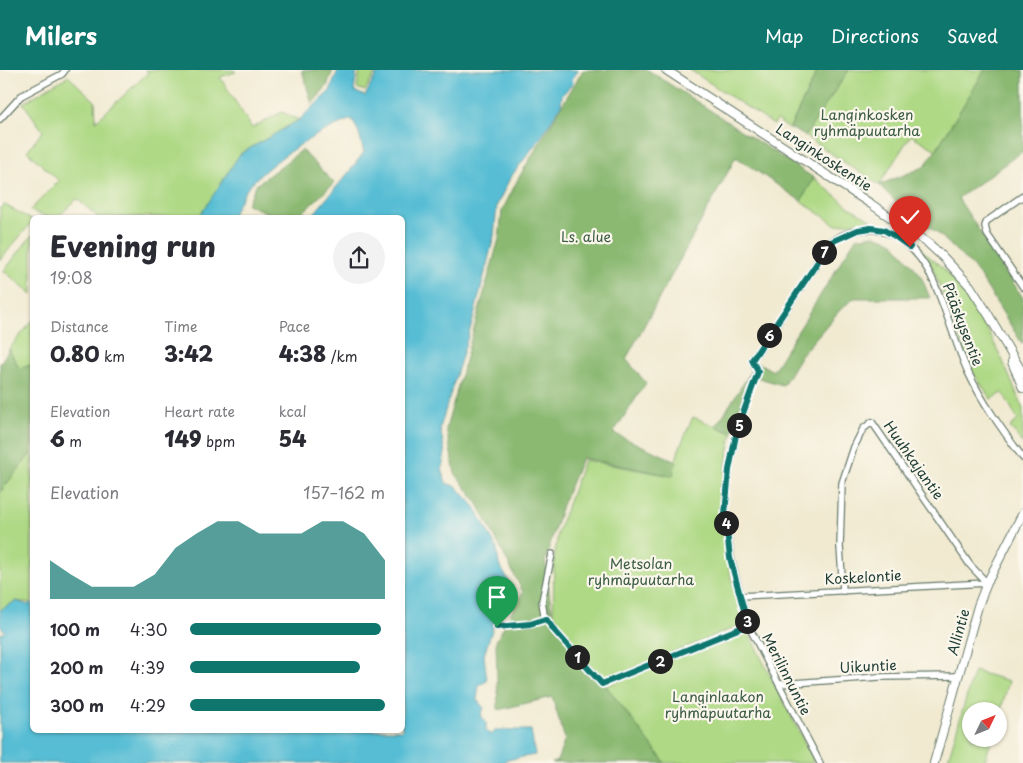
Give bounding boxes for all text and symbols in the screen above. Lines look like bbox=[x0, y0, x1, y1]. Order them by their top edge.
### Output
text: Milers bbox=[25, 17, 97, 53]
text: Map bbox=[765, 22, 803, 49]
text: Directions bbox=[831, 22, 919, 49]
text: Saved bbox=[947, 22, 998, 49]
park label: Langinkosken ryhmäpuutarha bbox=[814, 104, 920, 141]
street label: Langinkoskentie bbox=[772, 118, 876, 196]
pin bbox=[889, 196, 931, 247]
icon: check bbox=[896, 203, 924, 231]
text: Evening run bbox=[50, 224, 216, 267]
park label: Ls. alue bbox=[561, 226, 611, 247]
button: share bbox=[333, 232, 385, 284]
pin: 7 bbox=[812, 240, 836, 264]
text: 7 bbox=[820, 242, 829, 263]
text: 19:08 bbox=[50, 265, 93, 289]
street label: Pääskysentie bbox=[937, 279, 989, 369]
text: Distance bbox=[50, 316, 109, 337]
text: Time bbox=[164, 316, 197, 337]
text: Pace bbox=[279, 316, 310, 337]
pin: 6 bbox=[756, 322, 782, 348]
text: 6 bbox=[765, 325, 774, 346]
text: 0.80 bbox=[50, 337, 100, 369]
text: 3:42 bbox=[164, 337, 213, 369]
text: 4:38 bbox=[279, 337, 326, 369]
text: km bbox=[100, 346, 125, 367]
text: /km bbox=[326, 346, 358, 367]
text: Elevation bbox=[50, 401, 110, 422]
text: Heart rate bbox=[164, 401, 235, 422]
text: kcal bbox=[279, 401, 307, 422]
pin: 5 bbox=[726, 412, 752, 438]
text: 5 bbox=[735, 415, 744, 436]
street label: Huuhkajantie bbox=[879, 416, 949, 504]
text: 6 bbox=[50, 422, 65, 454]
text: 149 bbox=[164, 422, 202, 454]
text: 54 bbox=[279, 422, 306, 454]
text: m bbox=[65, 431, 82, 452]
text: bpm bbox=[202, 431, 235, 452]
text: Elevation bbox=[50, 480, 119, 504]
text: 157–162 m bbox=[303, 480, 385, 504]
pin: 4 bbox=[714, 510, 738, 536]
text: 4 bbox=[722, 513, 731, 534]
park label: Metsolan ryhmäpuutarha bbox=[588, 553, 694, 590]
street label: Koskelontie bbox=[824, 564, 902, 590]
pin bbox=[476, 576, 518, 627]
icon: arrive bbox=[483, 583, 511, 611]
street label: Allintie bbox=[941, 606, 975, 658]
pin: 3 bbox=[734, 608, 760, 634]
text: 3 bbox=[743, 611, 752, 632]
text: 100 m bbox=[50, 617, 100, 641]
text: 4:30 bbox=[130, 617, 167, 641]
street label: Merilinnuntie bbox=[757, 629, 817, 719]
pin: 1 bbox=[564, 644, 590, 670]
text: 1 bbox=[574, 647, 581, 668]
pin: 2 bbox=[648, 648, 672, 674]
text: 2 bbox=[656, 651, 665, 672]
street label: Uikuntie bbox=[839, 654, 897, 678]
text: 200 m bbox=[50, 655, 104, 679]
text: 4:39 bbox=[130, 655, 165, 679]
park label: Langinlaakon ryhmäpuutarha bbox=[665, 686, 771, 723]
text: 300 m bbox=[50, 693, 104, 717]
text: 4:29 bbox=[130, 693, 166, 717]
north arrow bbox=[962, 702, 1008, 748]
map controls bbox=[962, 702, 1007, 747]

